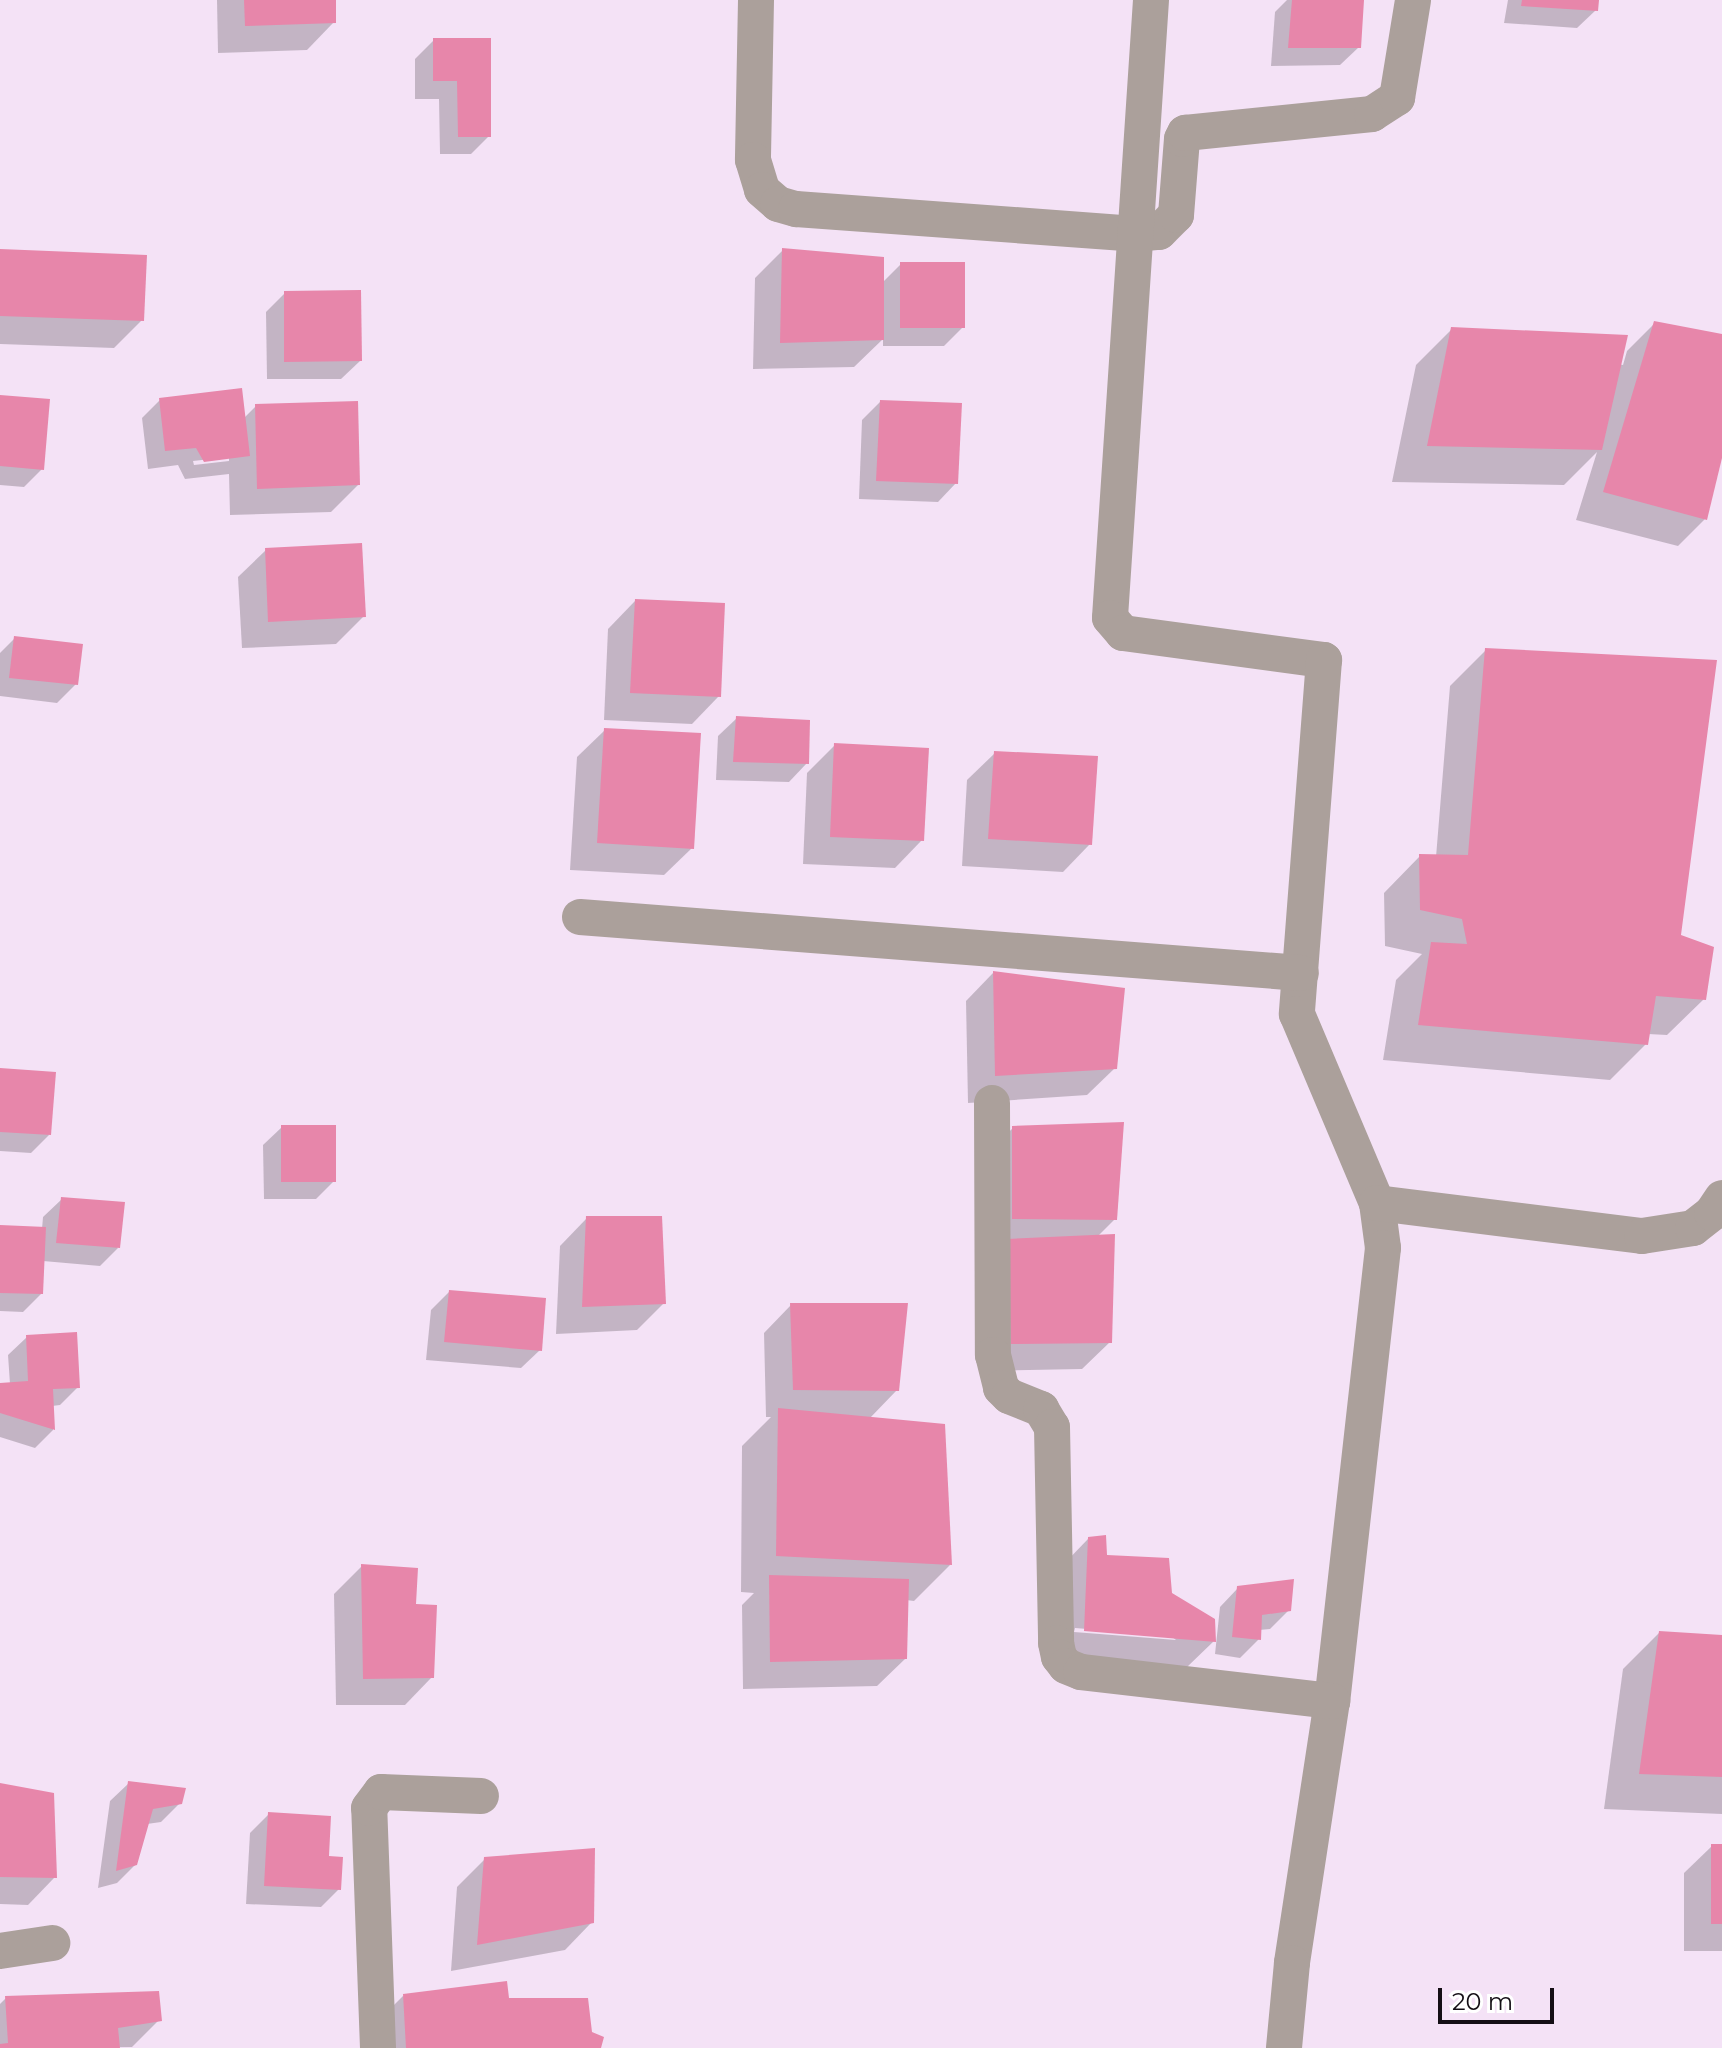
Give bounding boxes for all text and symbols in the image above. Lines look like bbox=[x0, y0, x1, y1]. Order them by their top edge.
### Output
scale bar bbox=[1442, 1972, 1558, 2022]
text: 20 m bbox=[1452, 1987, 1513, 2016]

